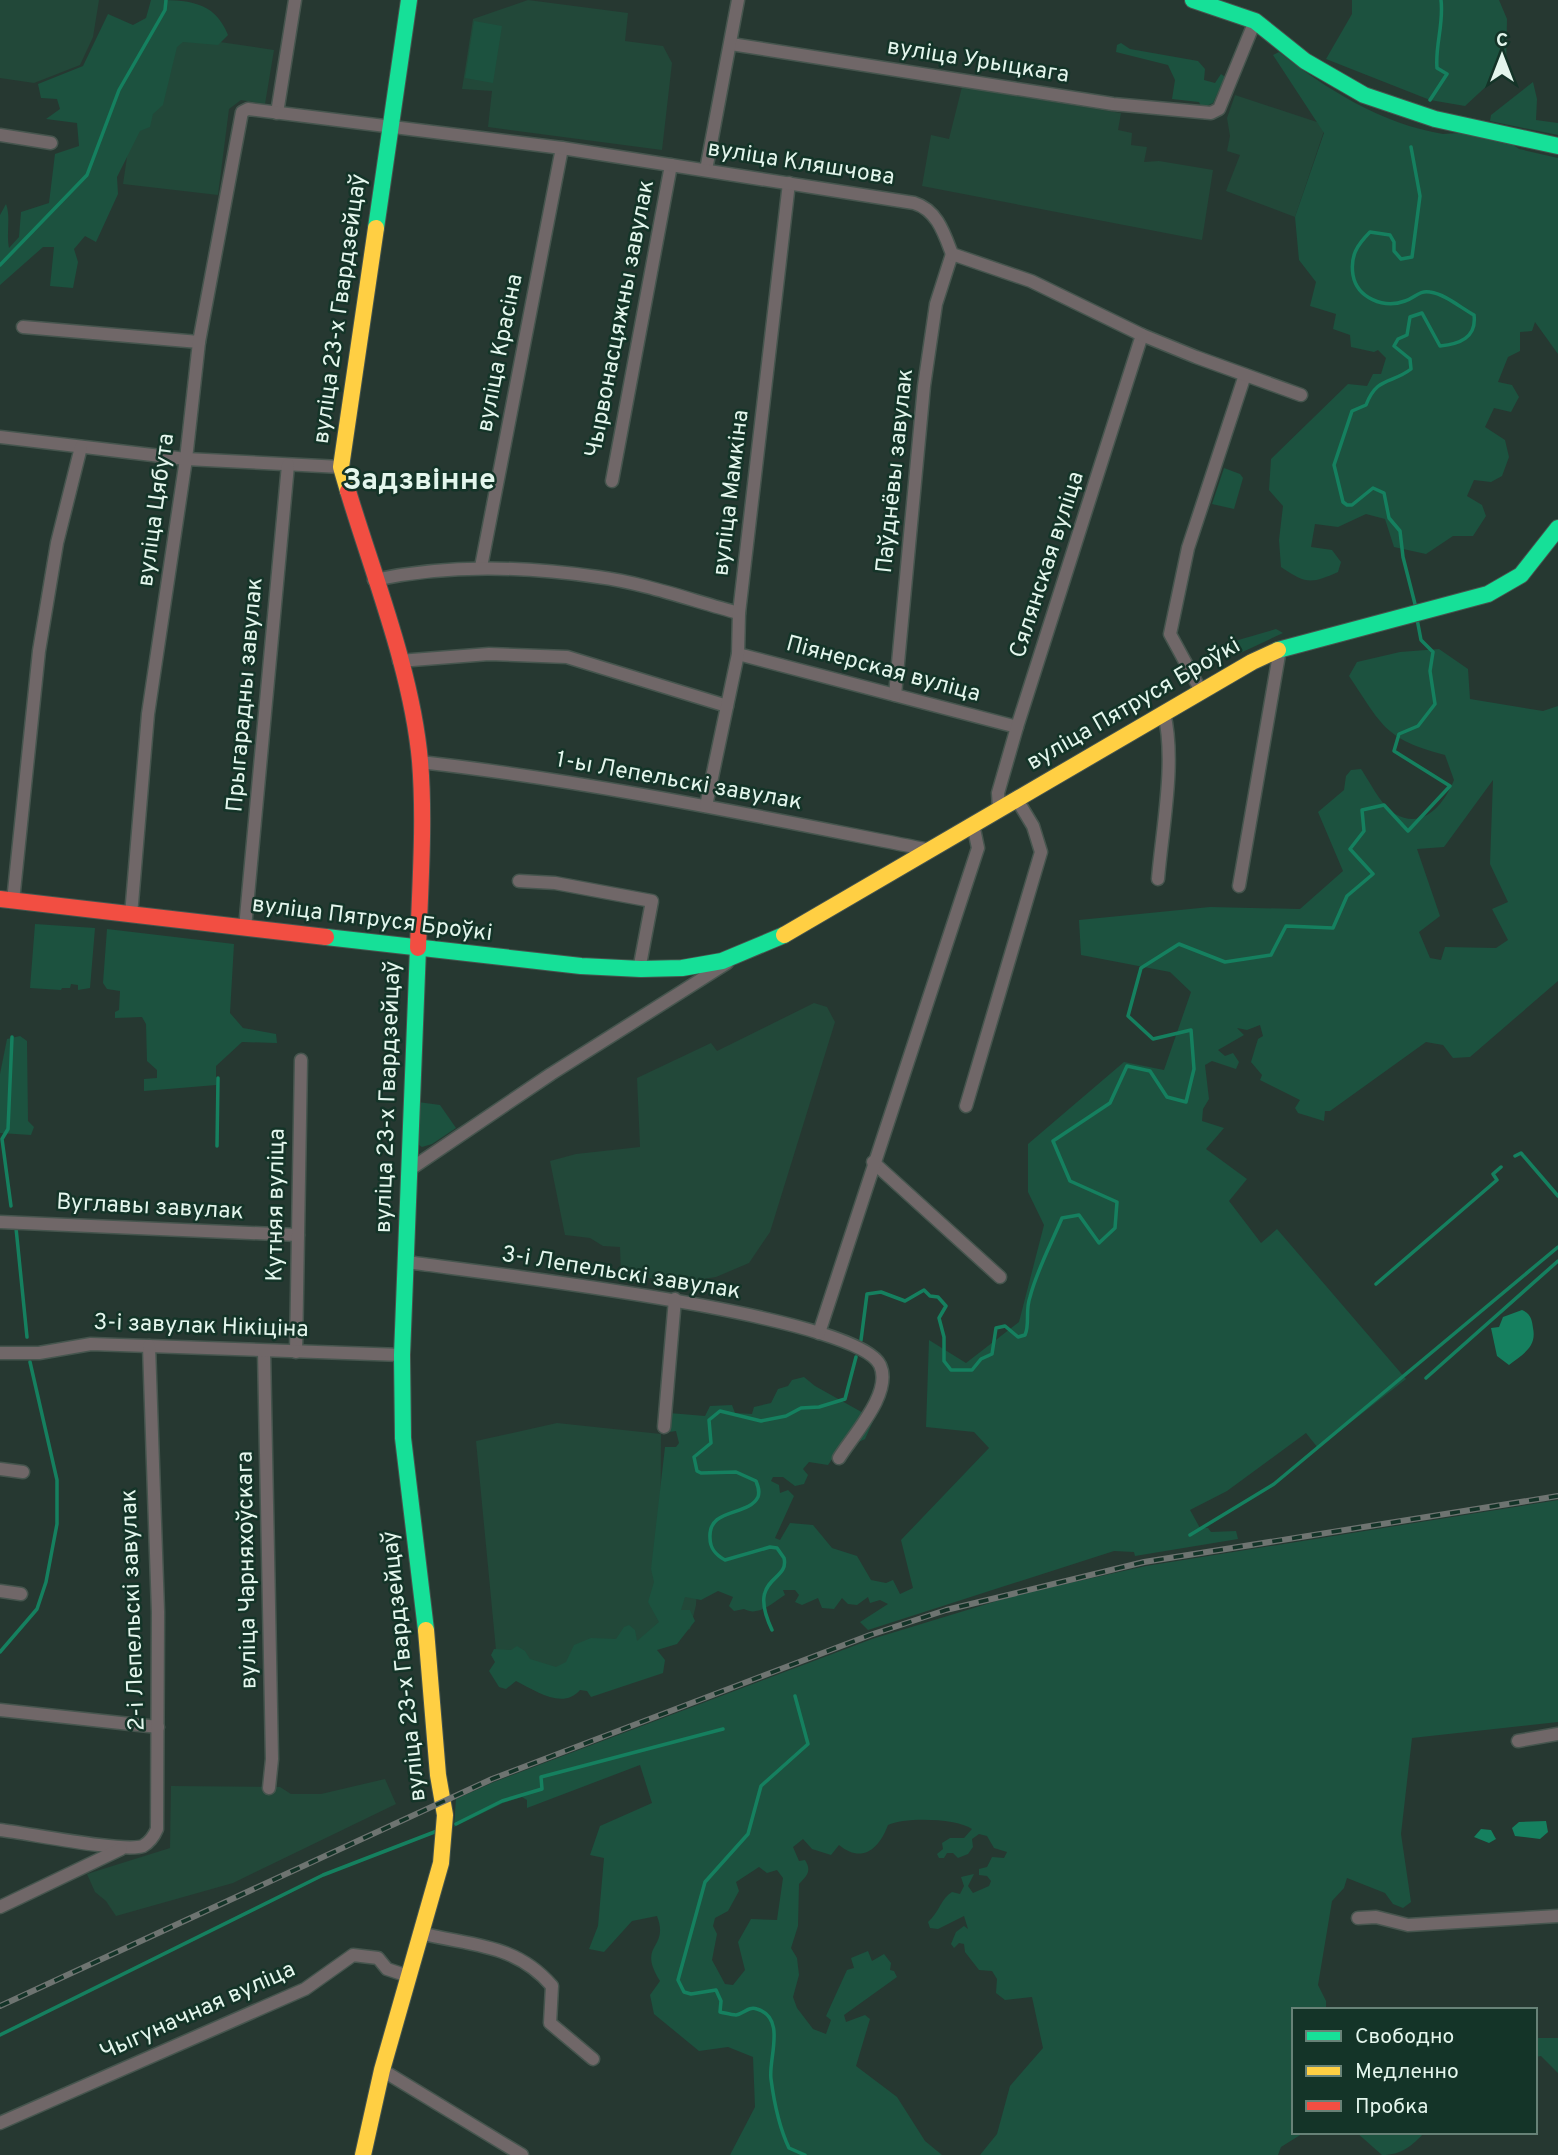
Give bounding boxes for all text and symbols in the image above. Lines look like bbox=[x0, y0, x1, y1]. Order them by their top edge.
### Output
north arrow bbox=[1467, 21, 1537, 91]
text: С bbox=[1496, 29, 1508, 53]
street label: вуліца Урыцкага bbox=[885, 33, 1071, 91]
street label: вуліца Кляшчова bbox=[705, 135, 897, 193]
street label: вуліца 23-х Гвардзейцаў bbox=[308, 172, 374, 446]
street label: Чырвонасцяжны завулак bbox=[580, 178, 662, 460]
street label: вуліца Красіна bbox=[471, 272, 531, 434]
street label: Паўднёвы завулак bbox=[871, 367, 921, 575]
street label: вуліца Мамкіна bbox=[707, 408, 757, 578]
street label: вуліца Цябута bbox=[132, 432, 182, 588]
district label: Задзвінне bbox=[342, 463, 496, 500]
street label: Сялянская вуліца bbox=[1004, 468, 1092, 662]
street label: Прыгарадны завулак bbox=[221, 576, 271, 814]
street label: Піянерская вуліца bbox=[783, 630, 983, 710]
street label: вуліца Пятруся Броўкі bbox=[1022, 632, 1246, 778]
street label: 1-ы Лепельскі завулак bbox=[554, 746, 804, 818]
street label: вуліца Пятруся Броўкі bbox=[250, 891, 494, 949]
street label: вуліца 23-х Гвардзейцаў bbox=[370, 960, 408, 1234]
street label: Кутняя вуліца bbox=[261, 1128, 293, 1282]
street label: Вуглавы завулак bbox=[56, 1189, 244, 1227]
street label: 3-і Лепельскі завулак bbox=[499, 1241, 743, 1307]
street label: 3-і завулак Нікіціна bbox=[93, 1309, 309, 1345]
street label: вуліца Чарняхоўскага bbox=[231, 1451, 265, 1689]
street label: 2-і Лепельскі завулак bbox=[115, 1489, 153, 1731]
street label: вуліца 23-х Гвардзейцаў bbox=[376, 1529, 434, 1803]
street label: Чыгуначная вуліца bbox=[96, 1956, 300, 2068]
legend bbox=[1292, 2008, 1537, 2134]
text: Свободно bbox=[1355, 2024, 1454, 2051]
text: Медленно bbox=[1355, 2059, 1459, 2086]
text: Пробка bbox=[1355, 2094, 1428, 2121]

